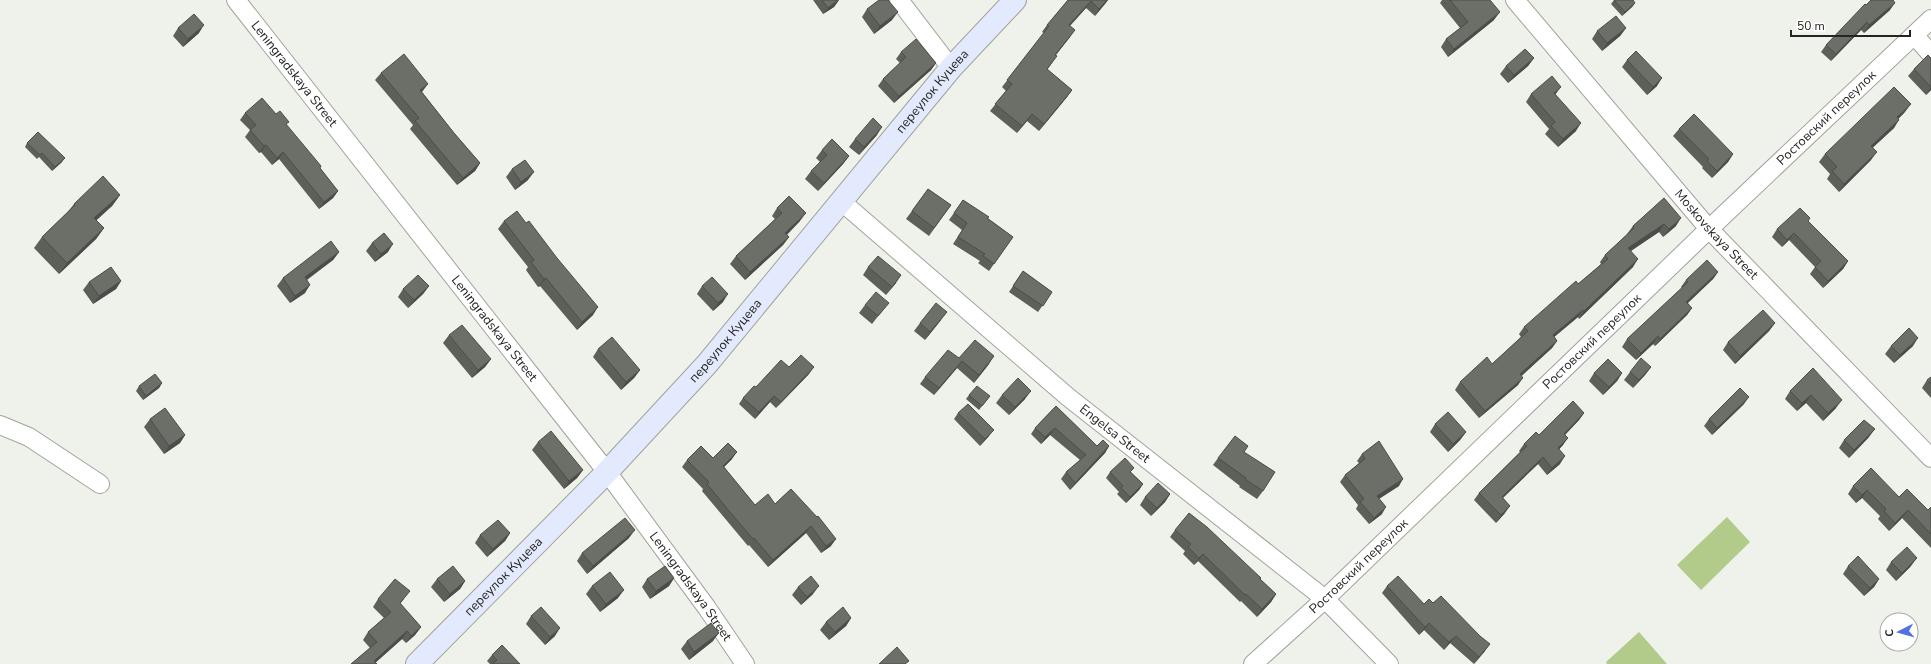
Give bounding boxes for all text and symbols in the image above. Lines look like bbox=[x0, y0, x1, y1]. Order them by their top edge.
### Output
scale bar bbox=[1791, 12, 1910, 38]
street label: Leningradskaya Street bbox=[247, 17, 342, 131]
text: 50 m bbox=[1797, 18, 1825, 34]
street label: переулок Куцева bbox=[892, 46, 973, 137]
street label: Ростовский переулок bbox=[1773, 66, 1880, 169]
street label: Moskovskaya Street bbox=[1670, 185, 1763, 284]
street label: Leningradskaya Street bbox=[447, 272, 542, 386]
street label: Ростовский переулок bbox=[1539, 290, 1646, 393]
street label: переулок Куцева bbox=[685, 295, 766, 387]
street label: Engelsa Street bbox=[1076, 400, 1154, 467]
street label: Ростовский переулок bbox=[1305, 514, 1412, 618]
street label: Leningradskaya Street bbox=[645, 528, 736, 645]
street label: переулок Куцева bbox=[460, 533, 547, 620]
north arrow bbox=[1879, 612, 1919, 652]
text: С bbox=[1882, 628, 1897, 637]

